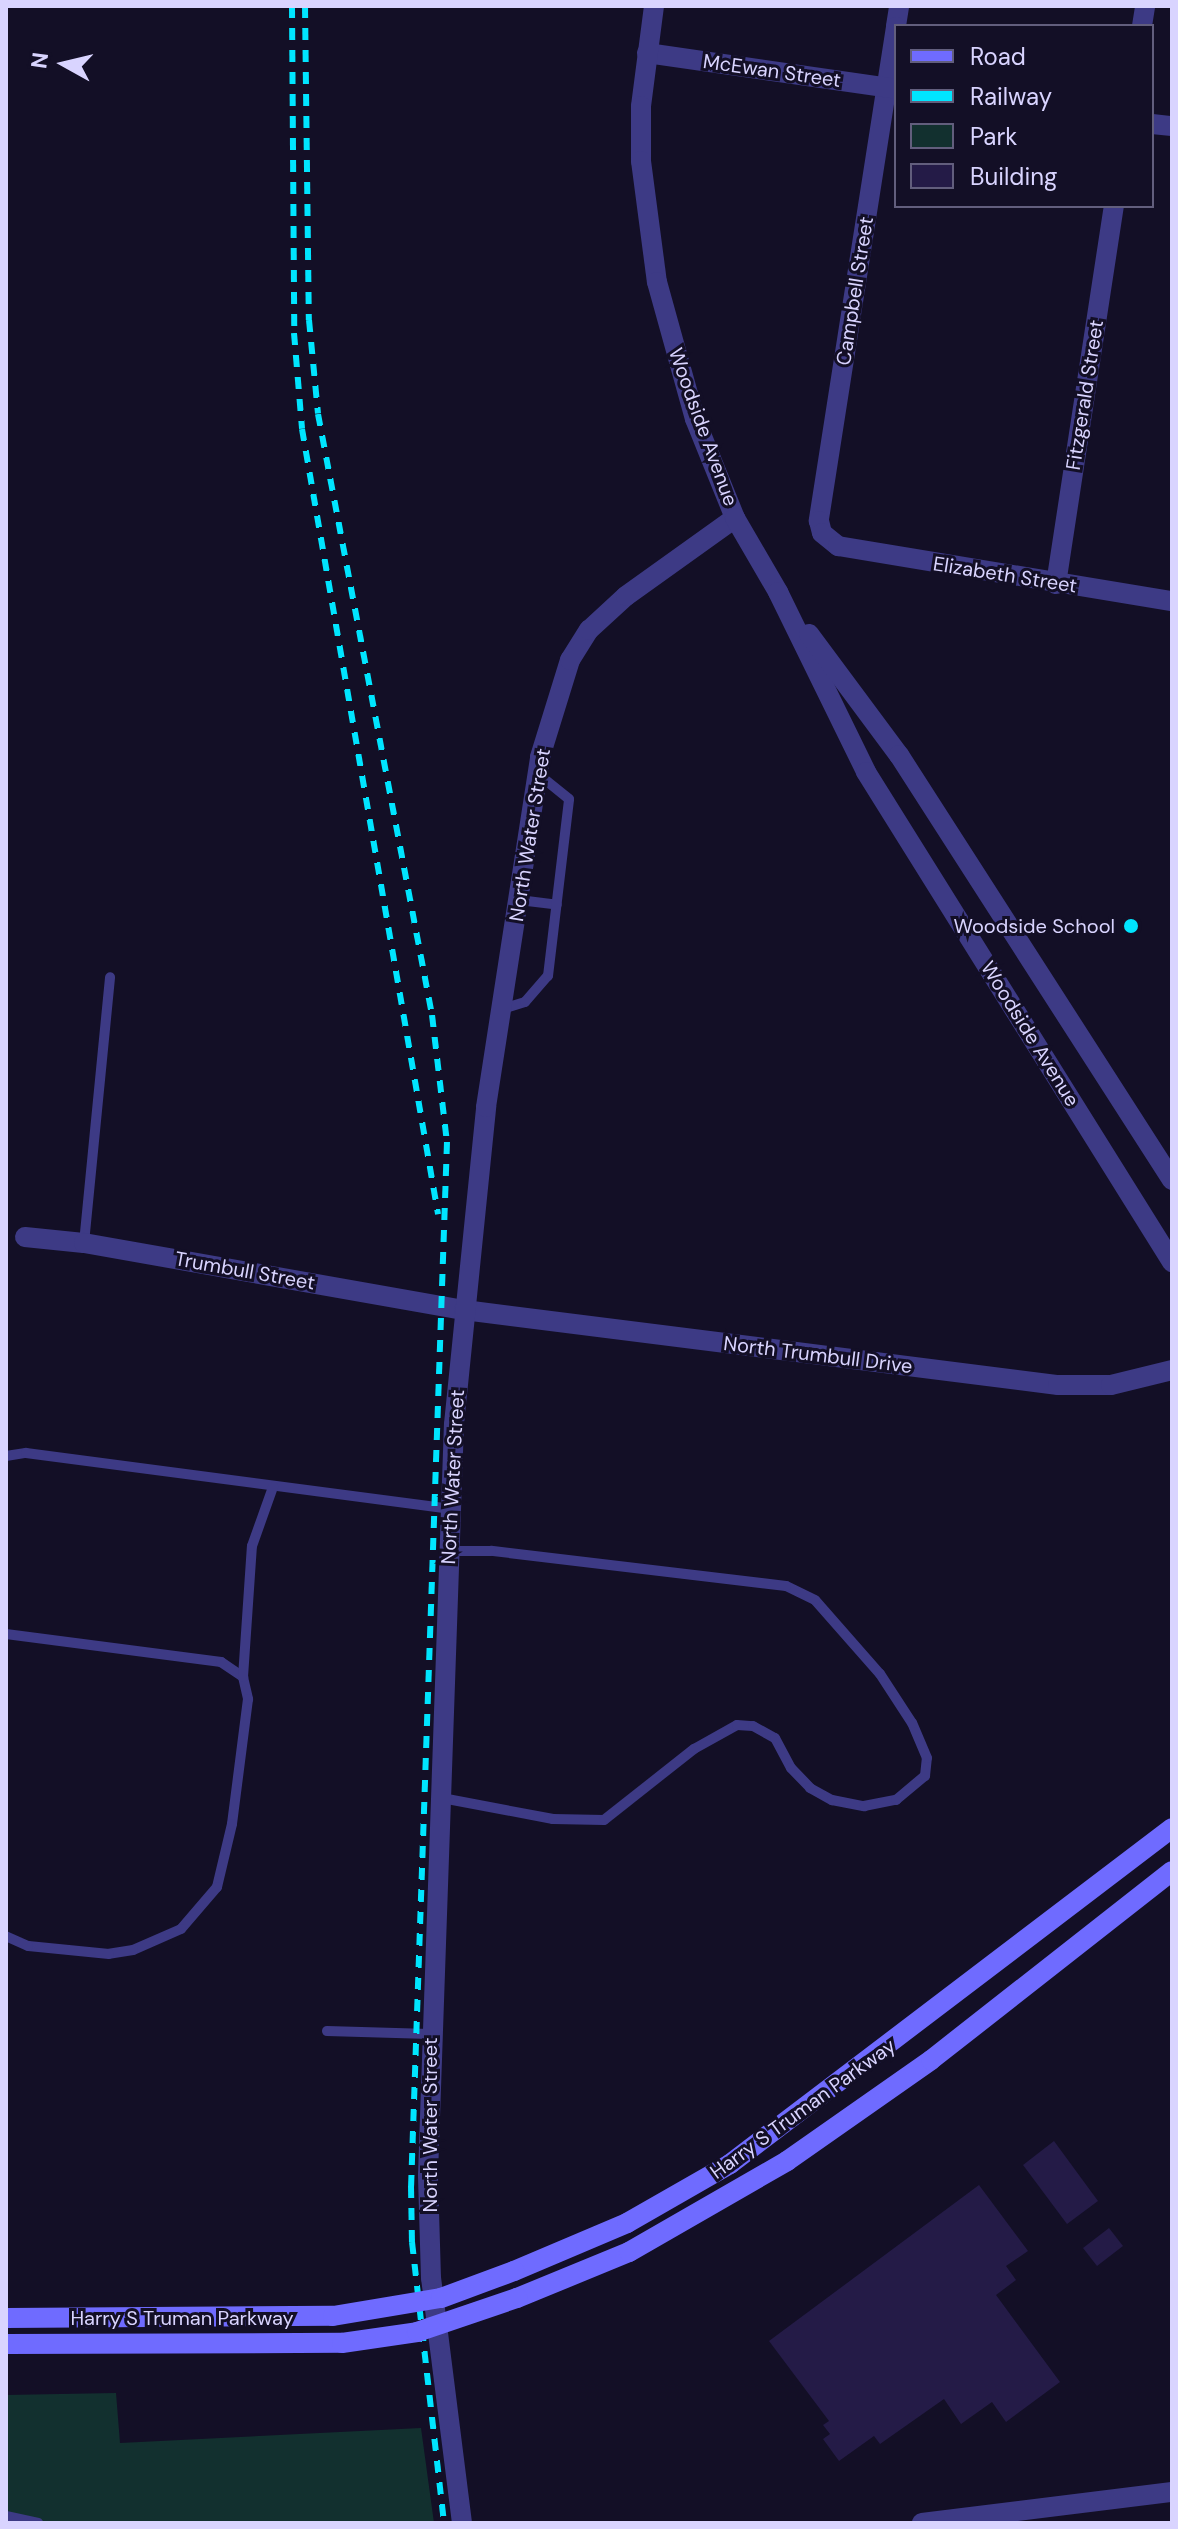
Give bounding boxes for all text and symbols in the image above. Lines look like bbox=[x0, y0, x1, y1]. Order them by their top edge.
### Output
north arrow bbox=[24, 24, 104, 104]
legend bbox=[894, 24, 1154, 208]
text: Road bbox=[970, 41, 1026, 72]
street label: McEwan Street bbox=[702, 49, 842, 93]
text: N bbox=[24, 51, 55, 71]
text: Railway bbox=[970, 81, 1052, 112]
text: Park bbox=[970, 121, 1017, 152]
text: Building bbox=[970, 161, 1057, 192]
street label: Campbell Street bbox=[831, 215, 879, 367]
street label: Fitzgerald Street bbox=[1061, 318, 1109, 472]
street label: Woodside Avenue bbox=[663, 345, 743, 509]
street label: Elizabeth Street bbox=[931, 552, 1079, 598]
street label: North Water Street bbox=[504, 747, 556, 923]
place label: Woodside School bbox=[954, 914, 1115, 938]
marker: Woodside School bbox=[1122, 917, 1140, 935]
street label: Woodside Avenue bbox=[976, 957, 1084, 1111]
street label: Trumbull Street bbox=[173, 1247, 317, 1295]
street label: North Trumbull Drive bbox=[722, 1332, 914, 1378]
street label: North Water Street bbox=[436, 1389, 470, 1565]
street label: Harry S Truman Parkway bbox=[706, 2034, 900, 2184]
street label: North Water Street bbox=[418, 2037, 442, 2213]
street label: Harry S Truman Parkway bbox=[70, 2306, 294, 2330]

